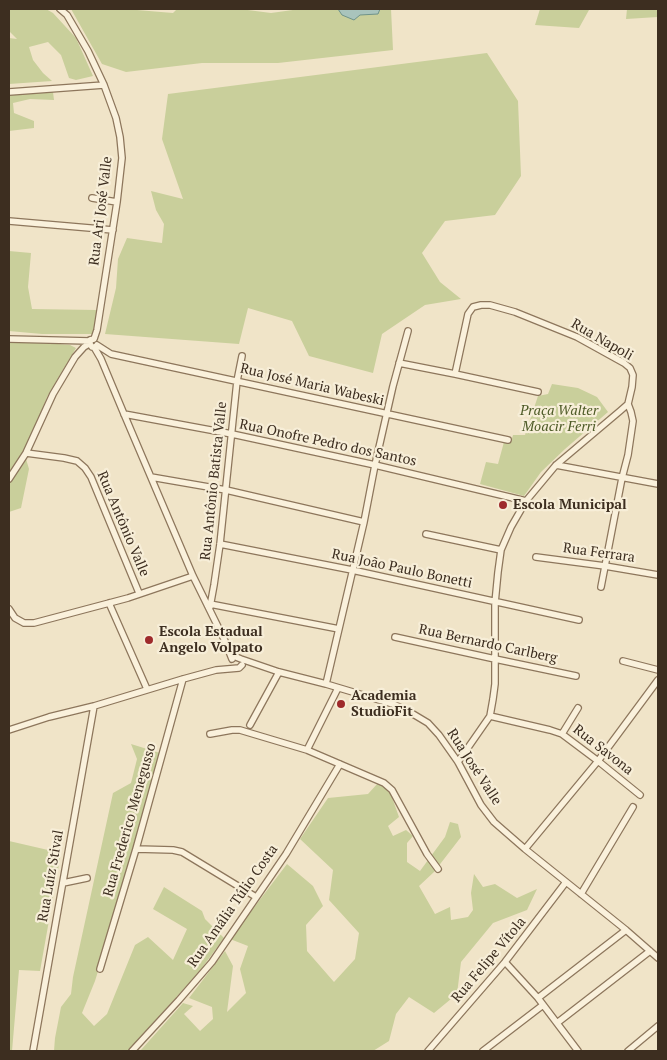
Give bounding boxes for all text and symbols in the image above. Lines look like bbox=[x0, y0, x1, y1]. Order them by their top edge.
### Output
street label: Rua Ari José Valle bbox=[86, 155, 116, 267]
street label: Rua Napoli bbox=[568, 316, 636, 364]
street label: Rua José Maria Wabeski bbox=[238, 360, 386, 410]
street label: Rua Antônio Batista Valle bbox=[197, 401, 231, 561]
park label: Praça Walter Moacir Ferri bbox=[520, 403, 598, 436]
street label: Rua Onofre Pedro dos Santos bbox=[238, 416, 418, 470]
street label: Rua Antônio Valle bbox=[93, 469, 153, 579]
place label: Escola Municipal bbox=[513, 497, 627, 513]
marker: Escola Municipal bbox=[497, 499, 509, 511]
street label: Rua Ferrara bbox=[562, 540, 636, 566]
street label: Rua João Paulo Bonetti bbox=[330, 546, 474, 592]
street label: Rua Bernardo Carlberg bbox=[417, 621, 559, 667]
place label: Escola Estadual Angelo Volpato bbox=[159, 624, 263, 656]
marker: Escola Estadual Angelo Volpato bbox=[143, 634, 155, 646]
place label: Academia StudioFit bbox=[351, 688, 417, 720]
marker: Academia StudioFit bbox=[335, 698, 347, 710]
street label: Rua Savona bbox=[569, 721, 637, 779]
street label: Rua José Valle bbox=[443, 726, 505, 808]
street label: Rua Frederico Menegusso bbox=[100, 741, 160, 899]
street label: Rua Luíz Stival bbox=[35, 829, 67, 923]
street label: Rua Amália Túlio Costa bbox=[184, 842, 282, 970]
street label: Rua Felipe Vítola bbox=[448, 914, 530, 1006]

